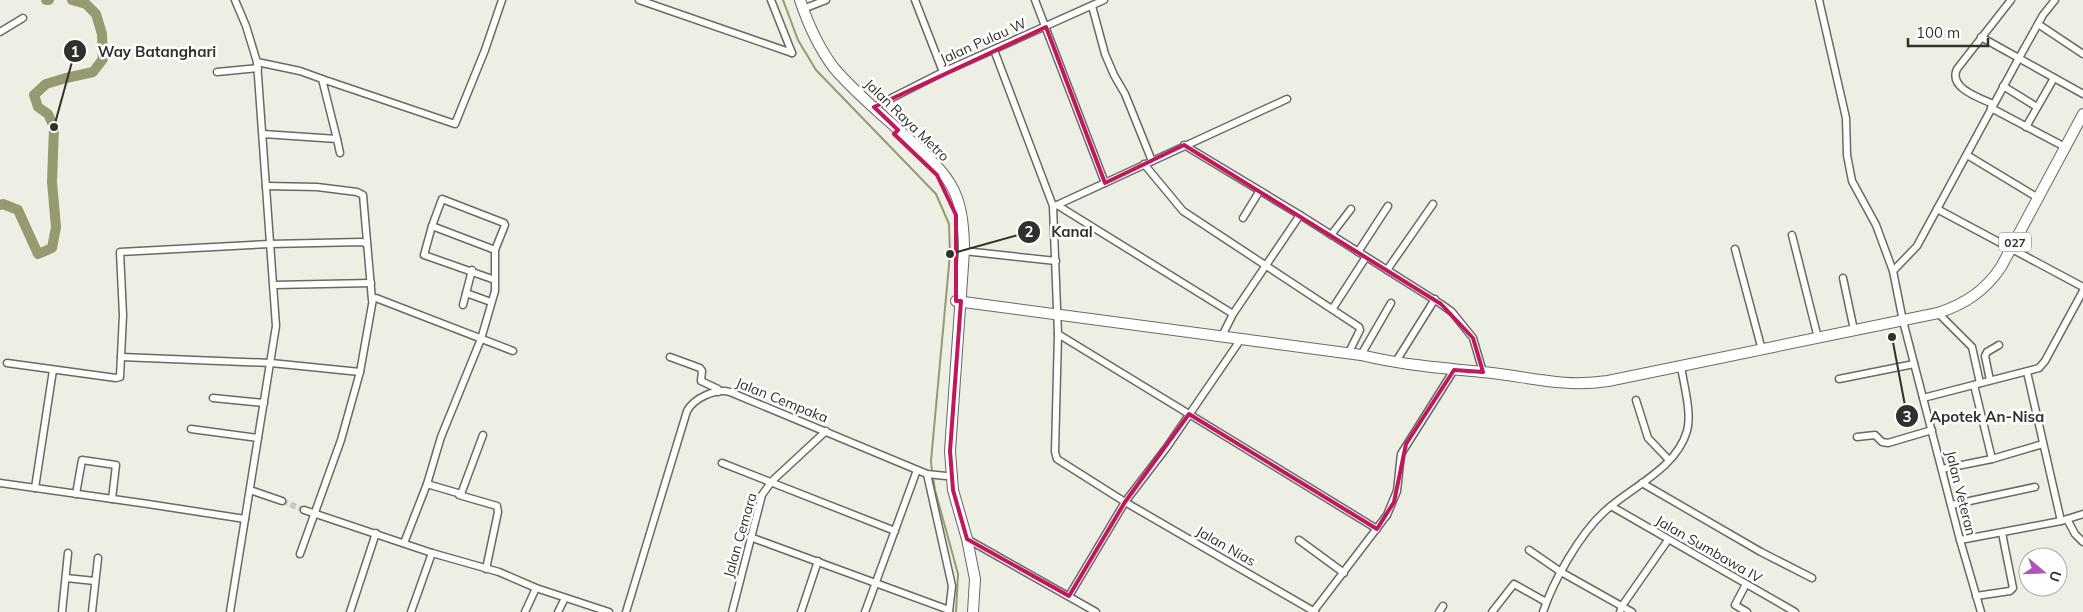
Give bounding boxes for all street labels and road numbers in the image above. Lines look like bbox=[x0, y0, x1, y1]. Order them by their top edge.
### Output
street label: Jalan Pulau W bbox=[937, 14, 1029, 68]
street label: Jalan Raya Metro bbox=[861, 75, 953, 165]
road number: 027 bbox=[1999, 232, 2031, 252]
street label: Jalan Cempaka bbox=[733, 373, 831, 427]
street label: Jalan Veteran bbox=[1942, 449, 1980, 537]
street label: Jalan Cemara bbox=[719, 491, 761, 579]
street label: Jalan Sumbawa IV bbox=[1653, 511, 1766, 587]
street label: Jalan Nias bbox=[1193, 522, 1259, 570]

